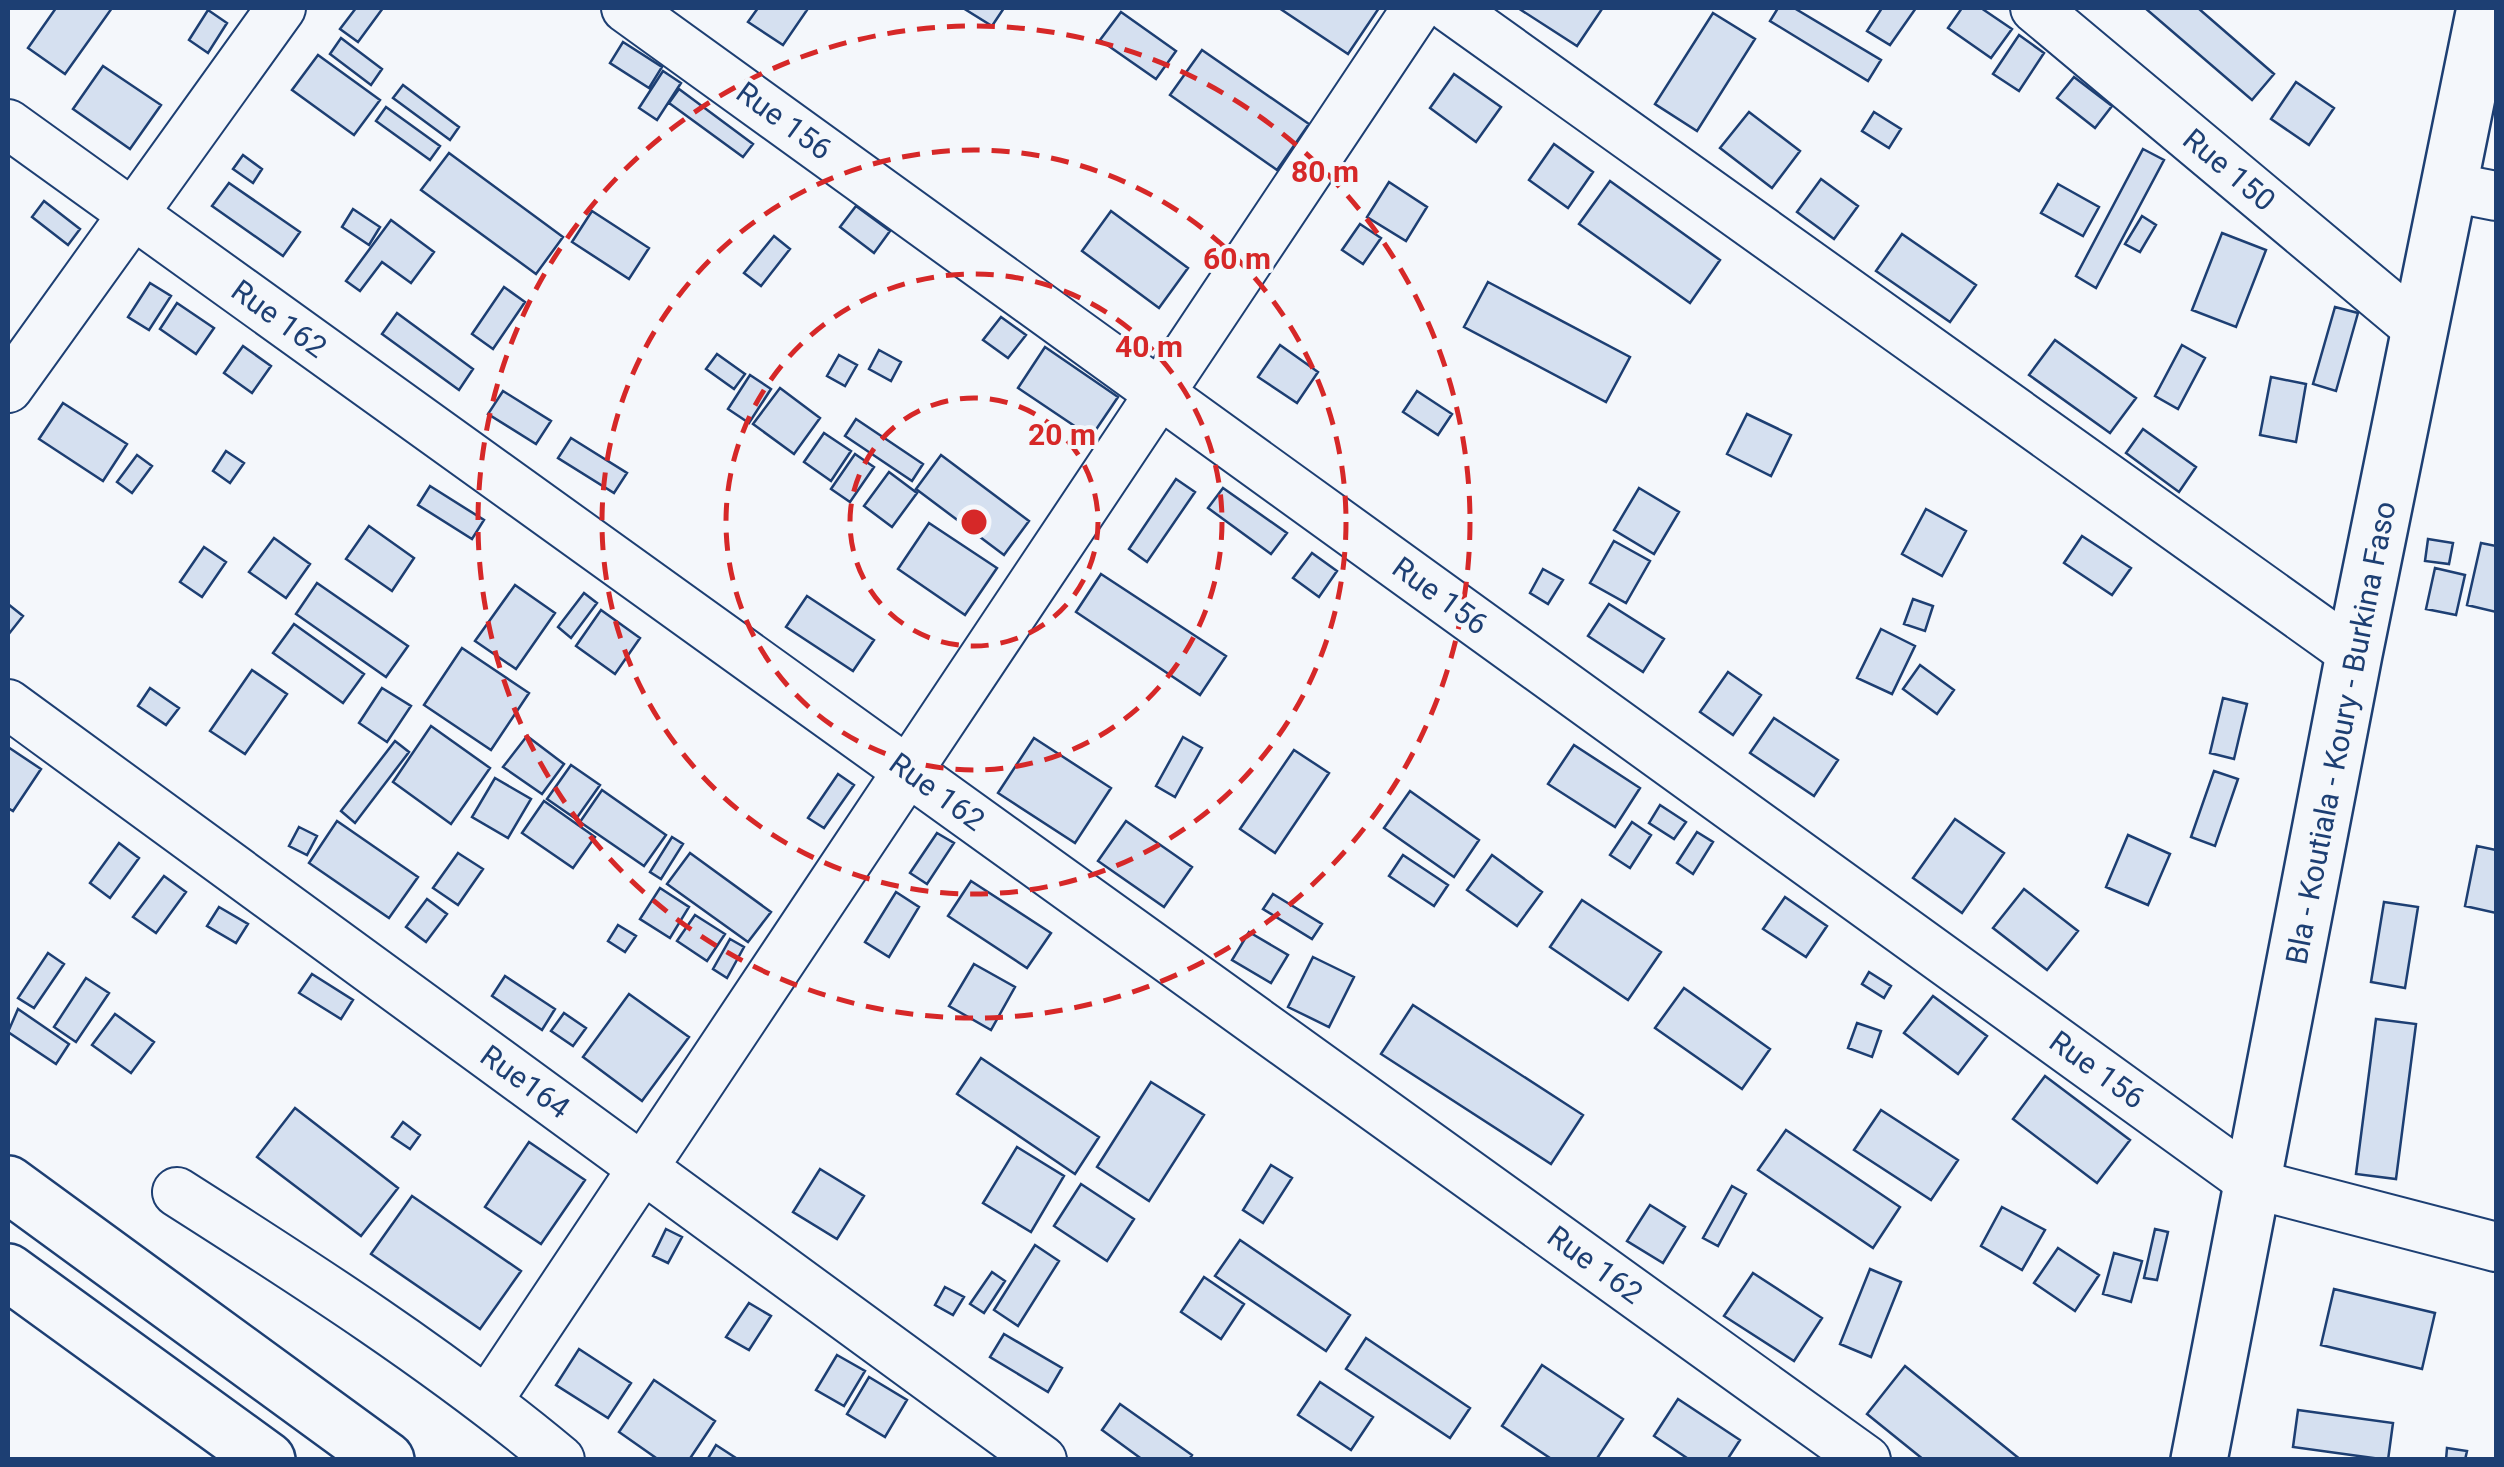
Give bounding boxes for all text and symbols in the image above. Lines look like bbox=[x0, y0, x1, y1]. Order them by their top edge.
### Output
street label: Rue 156 bbox=[730, 74, 839, 167]
street label: Rue 150 bbox=[2176, 121, 2282, 218]
text: 80 m bbox=[1291, 154, 1359, 189]
text: 60 m bbox=[1203, 241, 1271, 276]
street label: Rue 162 bbox=[225, 272, 334, 365]
text: 40 m bbox=[1115, 329, 1183, 364]
text: 20 m bbox=[1028, 417, 1096, 452]
street label: Bla - Koutiala - Koury - Burkina Faso bbox=[2278, 498, 2403, 967]
centre of rings bbox=[956, 504, 992, 540]
street label: Rue 156 bbox=[1386, 549, 1495, 642]
street label: Rue 162 bbox=[883, 745, 992, 838]
street label: Rue 156 bbox=[2043, 1023, 2152, 1116]
street label: Rue164 bbox=[474, 1038, 577, 1126]
street label: Rue 162 bbox=[1541, 1218, 1650, 1311]

